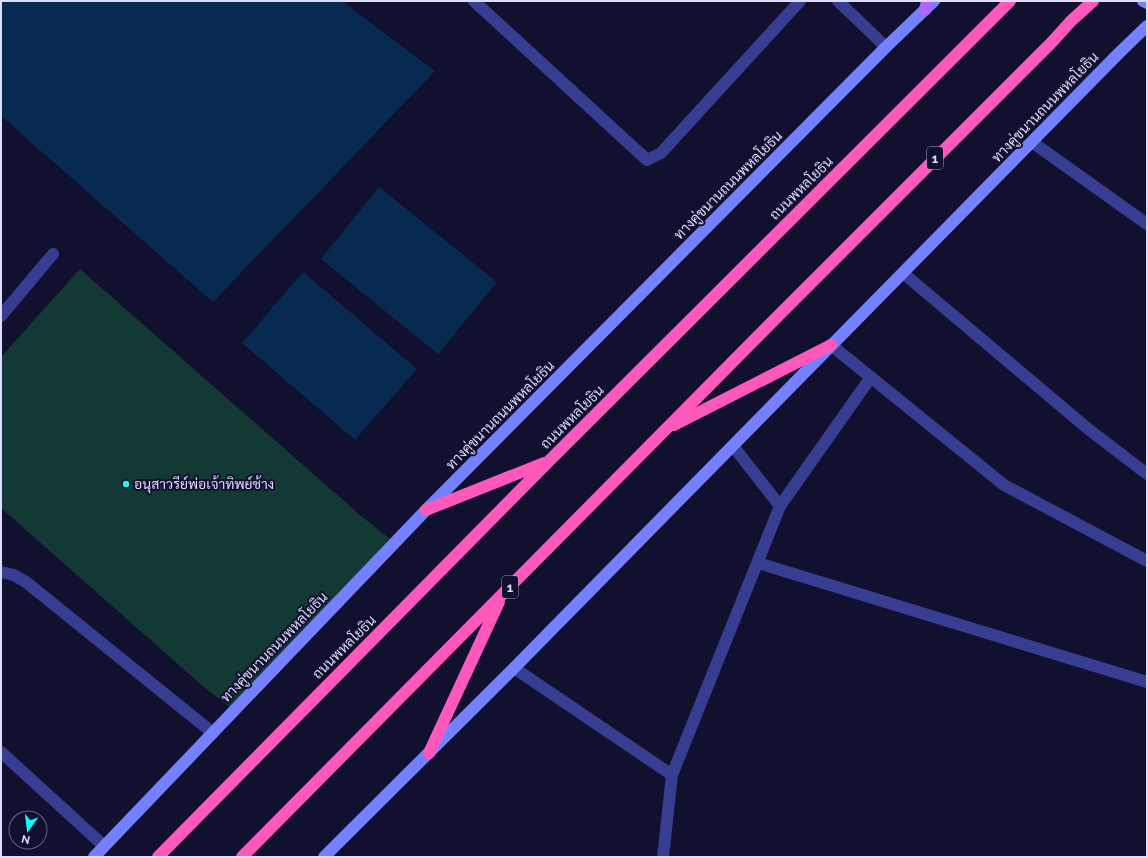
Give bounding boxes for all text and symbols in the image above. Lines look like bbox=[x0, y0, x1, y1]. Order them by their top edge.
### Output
street label: ทางคู่ขนานถนนพหลโยธิน bbox=[988, 49, 1103, 167]
street label: ทางคู่ขนานถนนพหลโยธิน bbox=[671, 127, 787, 244]
road number: 1 bbox=[927, 147, 943, 169]
street label: ถนนพหลโยธิน bbox=[766, 153, 836, 223]
street label: ทางคู่ขนานถนนพหลโยธิน bbox=[443, 357, 559, 474]
street label: ถนนพหลโยธิน bbox=[537, 382, 607, 452]
place label: อนุสาวรีย์พ่อเจ้าทิพย์ช้าง bbox=[134, 475, 274, 494]
marker: อนุสาวรีย์พ่อเจ้าทิพย์ช้าง bbox=[121, 479, 131, 489]
road number: 1 bbox=[502, 576, 518, 598]
street label: ทางคู่ขนานถนนพหลโยธิน bbox=[217, 589, 332, 707]
street label: ถนนพหลโยธิน bbox=[309, 612, 379, 682]
north arrow bbox=[8, 810, 48, 850]
text: N bbox=[20, 832, 31, 847]

